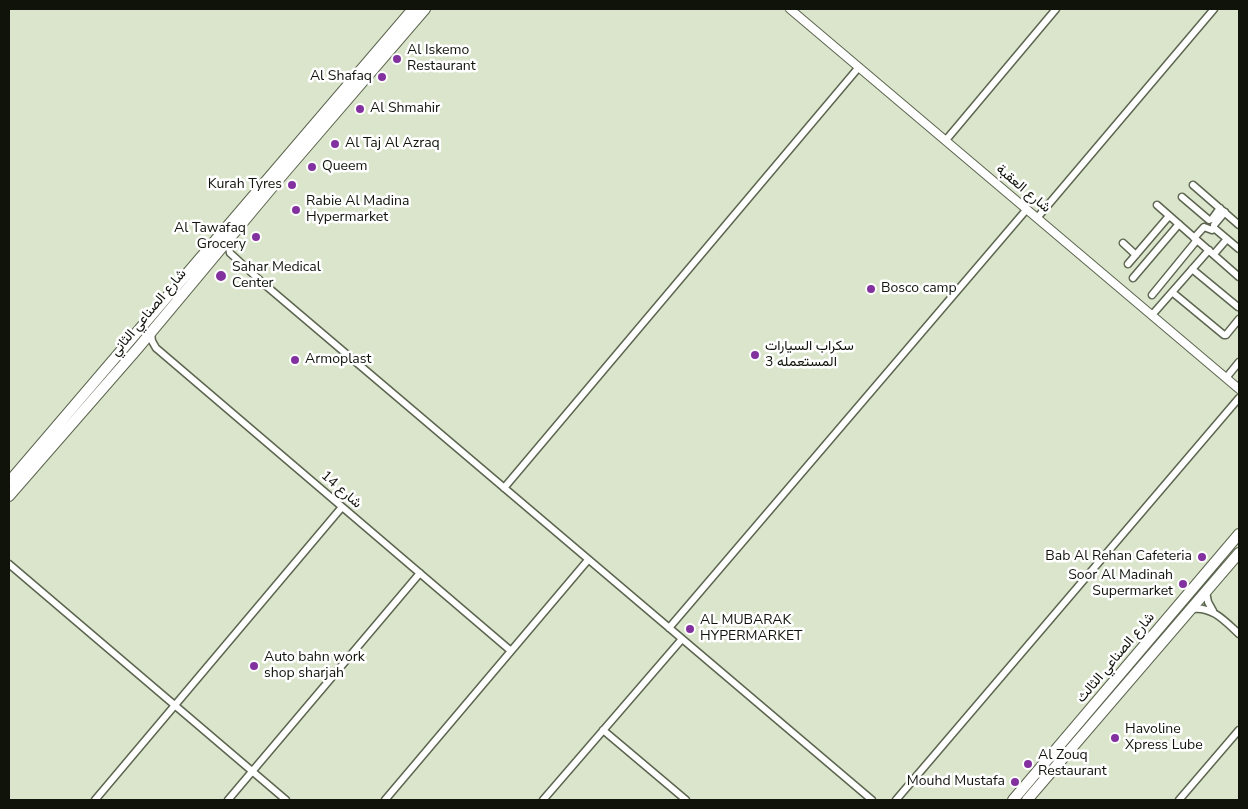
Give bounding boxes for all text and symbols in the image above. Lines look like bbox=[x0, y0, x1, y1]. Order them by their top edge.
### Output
place label: Al Iskemo Restaurant bbox=[407, 43, 476, 75]
marker: Al Iskemo Restaurant bbox=[391, 53, 403, 65]
place label: Al Shafaq bbox=[310, 69, 372, 85]
marker: Al Shafaq bbox=[376, 71, 388, 83]
place label: Al Shmahir bbox=[370, 101, 440, 117]
marker: Al Shmahir bbox=[354, 103, 366, 115]
place label: Al Taj Al Azraq bbox=[345, 136, 440, 152]
marker: Al Taj Al Azraq bbox=[329, 138, 341, 150]
place label: Queem bbox=[322, 159, 367, 175]
marker: Queem bbox=[306, 161, 318, 173]
street label: شارع العقبة bbox=[992, 161, 1054, 217]
place label: Kurah Tyres bbox=[208, 177, 282, 193]
marker: Kurah Tyres bbox=[286, 179, 298, 191]
place label: Rabie Al Madina Hypermarket bbox=[306, 194, 409, 226]
marker: Rabie Al Madina Hypermarket bbox=[290, 204, 302, 216]
place label: Al Tawafaq Grocery bbox=[174, 221, 246, 253]
marker: Al Tawafaq Grocery bbox=[250, 231, 262, 243]
place label: Sahar Medical Center bbox=[232, 260, 321, 292]
street label: شارع الصناعي الثاني bbox=[108, 266, 190, 360]
marker: Sahar Medical Center bbox=[214, 269, 228, 283]
place label: Bosco camp bbox=[881, 281, 957, 297]
marker: Bosco camp bbox=[865, 283, 877, 295]
place label: سكراب السيارات المستعمله 3 bbox=[765, 339, 854, 372]
marker: سكراب السيارات المستعمله 3 bbox=[749, 349, 761, 361]
place label: Armoplast bbox=[305, 352, 371, 368]
marker: Armoplast bbox=[289, 354, 301, 366]
street label: شارع 14 bbox=[317, 468, 365, 512]
place label: Bab Al Rehan Cafeteria bbox=[1045, 549, 1192, 565]
marker: Bab Al Rehan Cafeteria bbox=[1196, 551, 1208, 563]
place label: Soor Al Madinah Supermarket bbox=[1068, 568, 1173, 600]
marker: Soor Al Madinah Supermarket bbox=[1177, 578, 1189, 590]
street label: شارع الصناعي الثالث bbox=[1073, 609, 1159, 707]
place label: AL MUBARAK HYPERMARKET bbox=[700, 613, 802, 646]
marker: AL MUBARAK HYPERMARKET bbox=[684, 623, 696, 635]
place label: Auto bahn work shop sharjah bbox=[264, 650, 365, 682]
marker: Auto bahn work shop sharjah bbox=[248, 660, 260, 672]
place label: Havoline Xpress Lube bbox=[1125, 722, 1203, 754]
marker: Havoline Xpress Lube bbox=[1109, 732, 1121, 744]
place label: Al Zouq Restaurant bbox=[1038, 748, 1107, 780]
marker: Al Zouq Restaurant bbox=[1022, 758, 1034, 770]
place label: Mouhd Mustafa bbox=[907, 774, 1005, 790]
marker: Mouhd Mustafa bbox=[1009, 776, 1021, 788]

